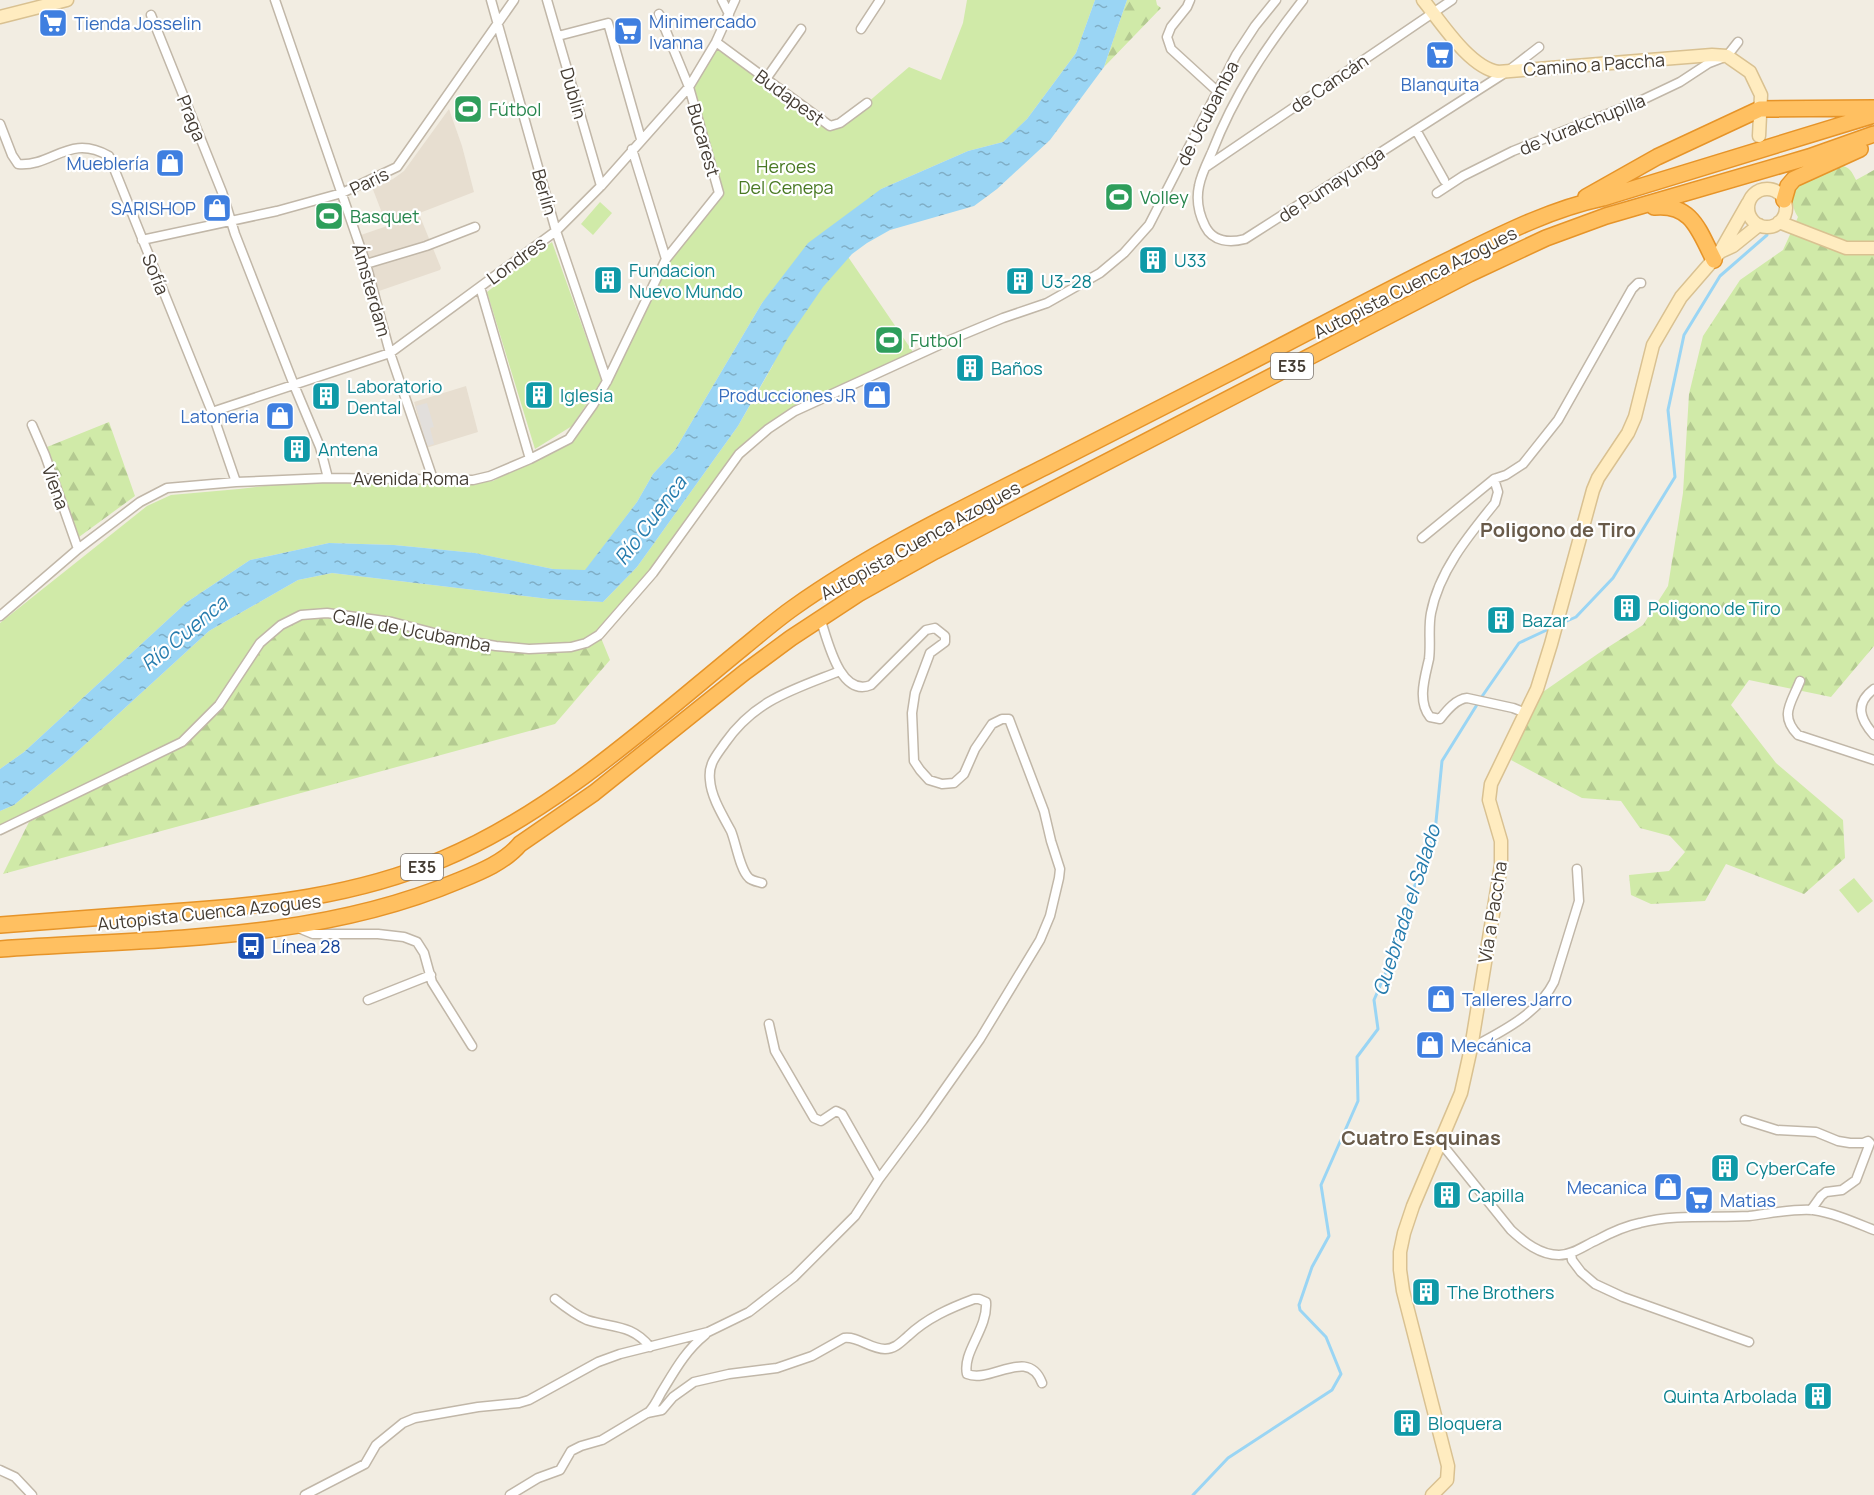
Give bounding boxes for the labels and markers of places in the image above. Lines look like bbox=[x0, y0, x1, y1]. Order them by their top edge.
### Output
supermarket icon: Tienda Josselin bbox=[37, 7, 69, 39]
place label: Minimercado Ivanna bbox=[649, 9, 756, 54]
place label: Tienda Josselin bbox=[74, 11, 202, 35]
supermarket icon: Minimercado Ivanna bbox=[612, 15, 644, 47]
supermarket icon: Blanquita bbox=[1424, 39, 1456, 71]
place label: Blanquita bbox=[1401, 72, 1479, 96]
sports icon: Fútbol bbox=[452, 93, 484, 125]
place label: Fútbol bbox=[489, 97, 541, 121]
shop icon: Mueblería bbox=[154, 147, 186, 179]
place label: Mueblería bbox=[67, 151, 149, 175]
sports icon: Volley bbox=[1103, 181, 1135, 213]
place label: Volley bbox=[1140, 185, 1189, 209]
shop icon: SARISHOP bbox=[201, 192, 233, 224]
place label: SARISHOP bbox=[111, 196, 196, 220]
sports icon: Basquet bbox=[313, 200, 345, 232]
place label: Basquet bbox=[350, 204, 420, 228]
building icon: U33 bbox=[1137, 244, 1169, 276]
place label: U33 bbox=[1174, 248, 1207, 272]
place label: Fundacion Nuevo Mundo bbox=[629, 258, 743, 303]
building icon: Fundacion Nuevo Mundo bbox=[592, 264, 624, 296]
building icon: U3-28 bbox=[1004, 265, 1036, 297]
place label: U3-28 bbox=[1041, 269, 1092, 293]
sports icon: Futbol bbox=[873, 324, 905, 356]
place label: Futbol bbox=[910, 328, 962, 352]
building icon: Baños bbox=[954, 352, 986, 384]
place label: Baños bbox=[991, 356, 1043, 380]
place label: Laboratorio Dental bbox=[347, 374, 442, 419]
building icon: Iglesia bbox=[523, 379, 555, 411]
shop icon: Producciones JR bbox=[861, 379, 893, 411]
building icon: Laboratorio Dental bbox=[310, 380, 342, 412]
place label: Iglesia bbox=[560, 383, 613, 407]
place label: Producciones JR bbox=[719, 383, 856, 407]
shop icon: Latoneria bbox=[264, 400, 296, 432]
place label: Latoneria bbox=[180, 404, 259, 428]
building icon: Antena bbox=[281, 433, 313, 465]
place label: Antena bbox=[318, 437, 378, 461]
building icon: Poligono de Tiro bbox=[1611, 592, 1643, 624]
place label: Poligono de Tiro bbox=[1648, 596, 1781, 620]
building icon: Bazar bbox=[1485, 604, 1517, 636]
place label: Bazar bbox=[1522, 608, 1569, 632]
bus stop icon: Línea 28 bbox=[235, 930, 267, 962]
place label: Línea 28 bbox=[272, 934, 341, 958]
shop icon: Talleres Jarro bbox=[1425, 983, 1457, 1015]
place label: Talleres Jarro bbox=[1462, 987, 1572, 1011]
shop icon: Mecánica bbox=[1414, 1029, 1446, 1061]
place label: Mecánica bbox=[1451, 1033, 1531, 1057]
building icon: CyberCafe bbox=[1709, 1152, 1741, 1184]
place label: CyberCafe bbox=[1746, 1156, 1835, 1180]
shop icon: Mecanica bbox=[1652, 1171, 1684, 1203]
place label: Mecanica bbox=[1567, 1175, 1647, 1199]
building icon: Capilla bbox=[1431, 1179, 1463, 1211]
place label: Capilla bbox=[1468, 1183, 1524, 1207]
supermarket icon: Matias bbox=[1683, 1184, 1715, 1216]
place label: Matias bbox=[1720, 1188, 1776, 1212]
building icon: The Brothers bbox=[1410, 1276, 1442, 1308]
place label: The Brothers bbox=[1447, 1280, 1555, 1304]
building icon: Quinta Arbolada bbox=[1802, 1380, 1834, 1412]
place label: Quinta Arbolada bbox=[1664, 1384, 1797, 1408]
building icon: Bloquera bbox=[1391, 1407, 1423, 1439]
place label: Bloquera bbox=[1428, 1411, 1502, 1435]

